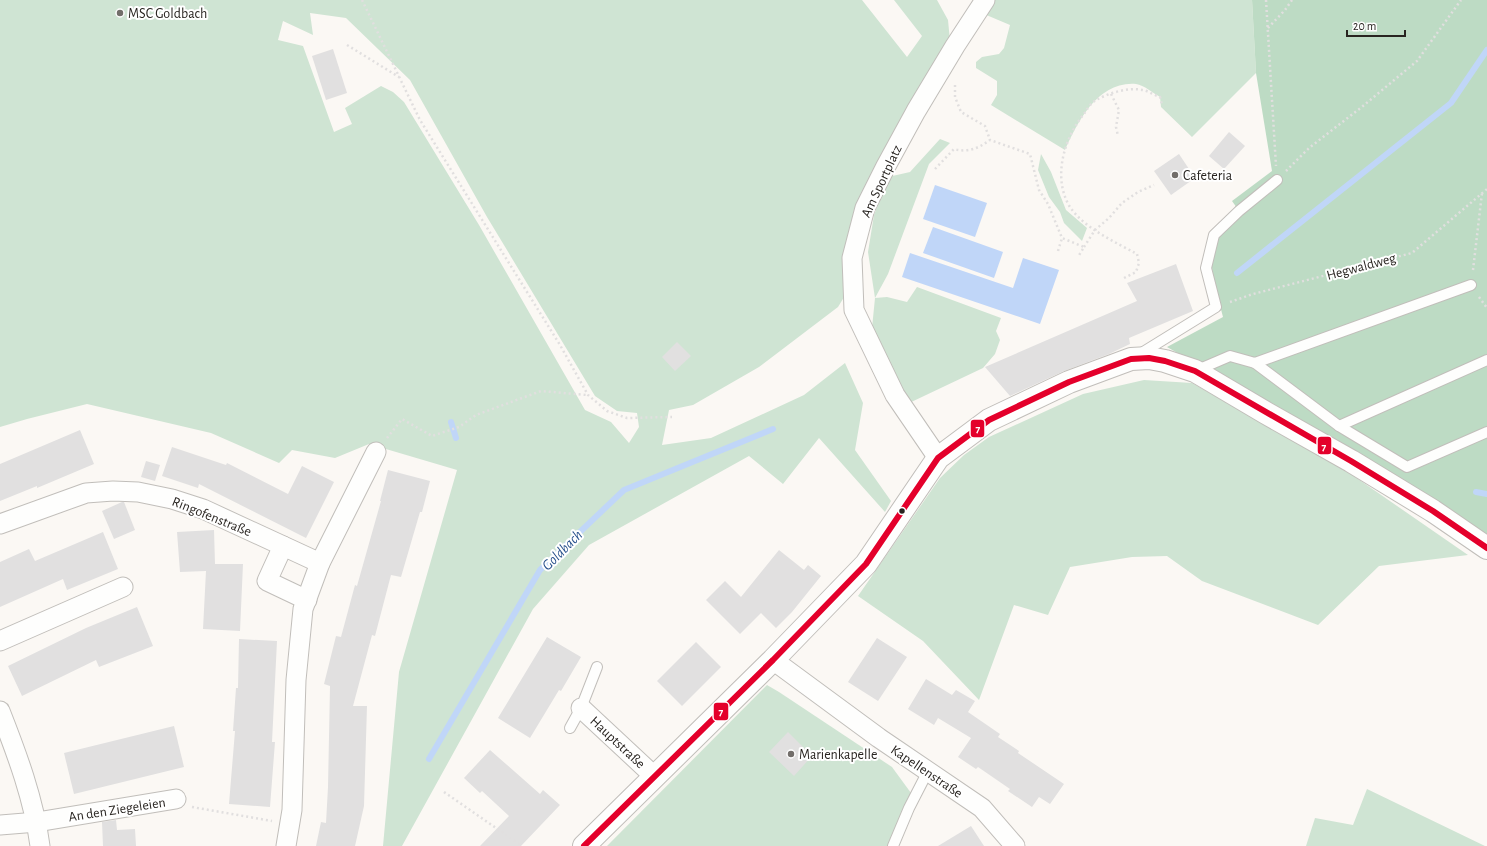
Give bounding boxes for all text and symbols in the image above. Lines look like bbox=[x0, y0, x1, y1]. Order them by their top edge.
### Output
place label: MSC Goldbach bbox=[128, 7, 207, 21]
marker: MSC Goldbach bbox=[115, 8, 125, 18]
scale bar bbox=[1347, 12, 1405, 38]
text: 20 m bbox=[1353, 20, 1376, 32]
street label: Am Sportplatz bbox=[859, 143, 905, 220]
place label: Cafeteria bbox=[1183, 169, 1233, 183]
marker: Cafeteria bbox=[1170, 170, 1180, 180]
street label: Hegwaldweg bbox=[1325, 251, 1398, 283]
line badge: 7 bbox=[970, 419, 985, 438]
text: 7 bbox=[976, 423, 981, 434]
line badge: 7 bbox=[1317, 436, 1332, 455]
text: 7 bbox=[1322, 441, 1327, 452]
street label: Ringofenstraße bbox=[170, 495, 253, 539]
unlabelled marker bbox=[897, 506, 907, 516]
water label: Goldbach bbox=[539, 527, 585, 573]
line badge: 7 bbox=[713, 702, 729, 721]
text: 7 bbox=[719, 706, 724, 717]
street label: Hauptstraße bbox=[587, 714, 647, 771]
street label: Kapellenstraße bbox=[888, 743, 965, 801]
place label: Marienkapelle bbox=[799, 748, 877, 762]
marker: Marienkapelle bbox=[786, 749, 796, 759]
street label: An den Ziegeleien bbox=[68, 795, 167, 825]

